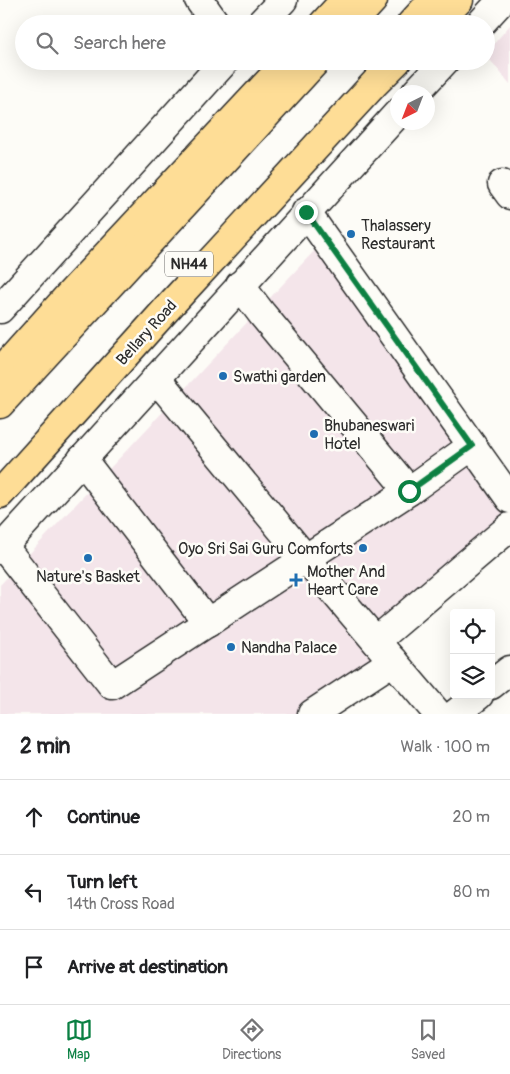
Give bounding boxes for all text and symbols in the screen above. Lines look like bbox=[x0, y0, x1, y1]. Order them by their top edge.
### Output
search box bbox=[15, 15, 495, 70]
icon: search bbox=[33, 29, 61, 57]
text: Search here bbox=[73, 31, 166, 55]
north arrow bbox=[390, 85, 435, 130]
route end bbox=[295, 201, 318, 224]
place label: Thalassery Restaurant bbox=[361, 216, 435, 254]
marker: Thalassery Restaurant bbox=[345, 228, 357, 240]
road number: NH44 bbox=[165, 252, 213, 276]
street label: Bellary Road bbox=[112, 296, 181, 370]
place label: Swathi garden bbox=[233, 367, 326, 387]
marker: Swathi garden bbox=[217, 370, 229, 382]
place label: Bhubaneswari Hotel bbox=[324, 416, 414, 454]
marker: Bhubaneswari Hotel bbox=[308, 428, 320, 440]
route start bbox=[398, 480, 421, 503]
place label: Oyo Sri Sai Guru Comforts bbox=[178, 539, 353, 559]
marker: Oyo Sri Sai Guru Comforts bbox=[357, 542, 369, 554]
marker: Nature's Basket bbox=[82, 552, 94, 564]
place label: Mother And Heart Care bbox=[307, 562, 385, 600]
place label: Nature's Basket bbox=[36, 567, 141, 587]
marker: Mother And Heart Care bbox=[289, 573, 303, 587]
map controls bbox=[450, 609, 495, 699]
button: locate bbox=[450, 609, 495, 654]
place label: Nandha Palace bbox=[241, 638, 337, 658]
marker: Nandha Palace bbox=[225, 641, 237, 653]
button: layers bbox=[450, 654, 495, 699]
text: 2 min bbox=[20, 733, 70, 760]
text: Walk · 100 m bbox=[401, 737, 490, 757]
icon: ahead bbox=[20, 803, 48, 831]
text: Continue bbox=[67, 805, 140, 829]
text: 20 m bbox=[452, 807, 490, 827]
text: Turn left bbox=[67, 870, 137, 894]
icon: left bbox=[20, 878, 48, 906]
text: 80 m bbox=[453, 882, 490, 902]
text: 14th Cross Road bbox=[67, 894, 175, 914]
icon: arrive bbox=[20, 953, 48, 981]
text: Arrive at destination bbox=[67, 955, 228, 979]
tab: Map bbox=[65, 1016, 93, 1063]
tab: Directions bbox=[222, 1016, 281, 1063]
tab: Saved bbox=[411, 1016, 445, 1063]

